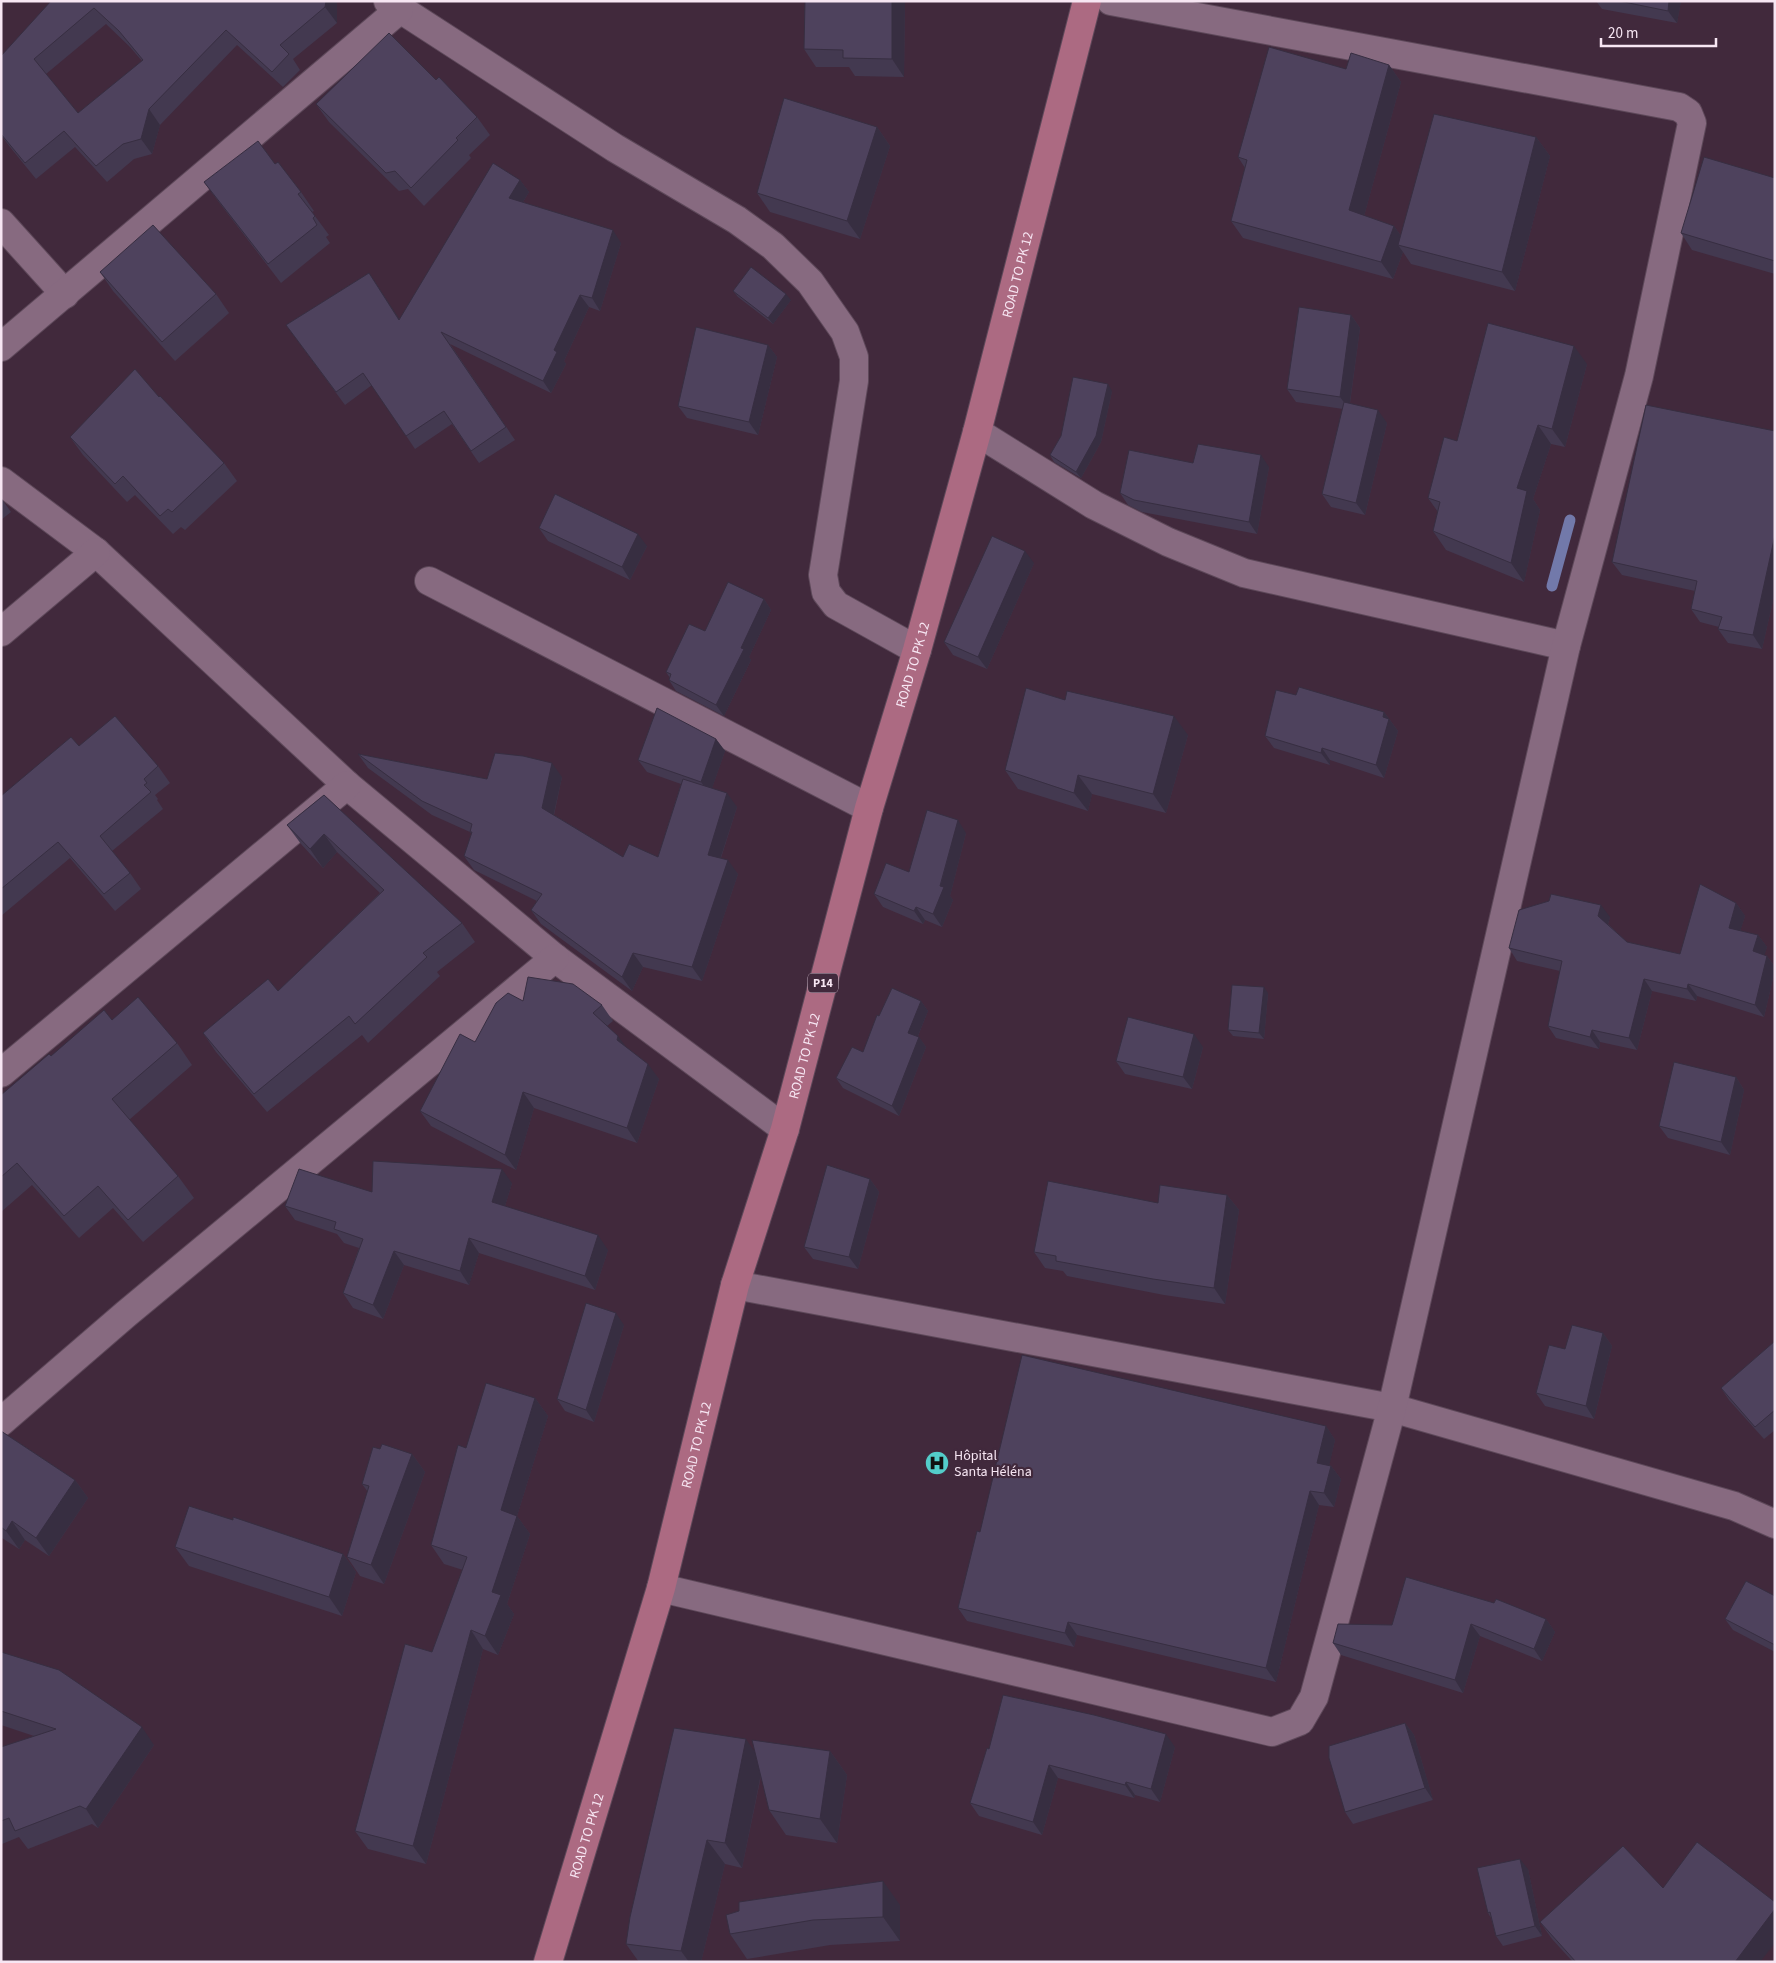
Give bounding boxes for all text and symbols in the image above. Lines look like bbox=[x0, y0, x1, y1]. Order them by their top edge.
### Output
scale bar bbox=[1601, 15, 1716, 47]
text: 20 m bbox=[1608, 23, 1638, 44]
street label: ROAD TO PK 12 bbox=[998, 229, 1039, 320]
street label: ROAD TO PK 12 bbox=[891, 620, 935, 710]
road number: P14 bbox=[808, 974, 838, 992]
street label: ROAD TO PK 12 bbox=[784, 1011, 826, 1101]
street label: ROAD TO PK 12 bbox=[677, 1400, 717, 1490]
place label: Hôpital Santa Héléna bbox=[954, 1446, 1032, 1482]
hospital icon: Hôpital Santa Héléna bbox=[924, 1450, 950, 1476]
street label: ROAD TO PK 12 bbox=[565, 1791, 609, 1881]

